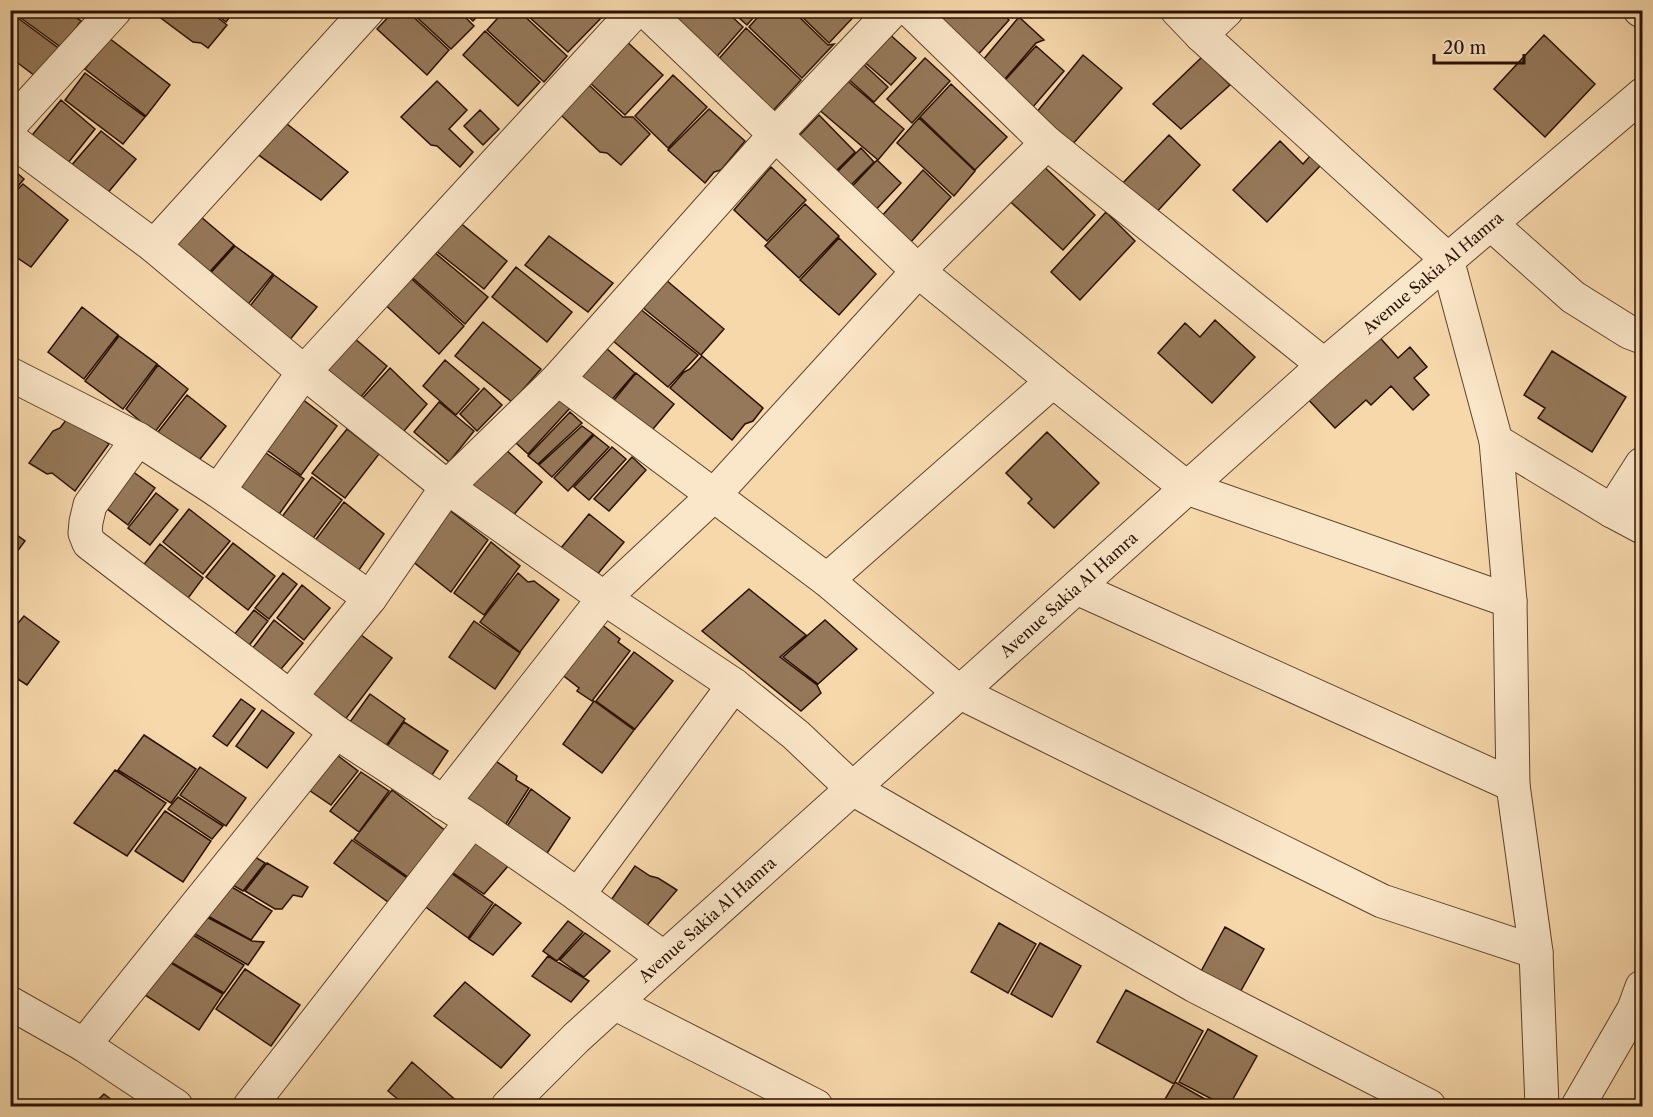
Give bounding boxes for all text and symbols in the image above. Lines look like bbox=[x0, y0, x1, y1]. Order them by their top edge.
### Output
scale bar bbox=[1434, 27, 1524, 65]
text: 20 m bbox=[1443, 37, 1487, 59]
street label: Avenue Sakia Al Hamra bbox=[1358, 207, 1508, 339]
street label: Avenue Sakia Al Hamra bbox=[995, 527, 1142, 662]
street label: Avenue Sakia Al Hamra bbox=[633, 852, 780, 987]

